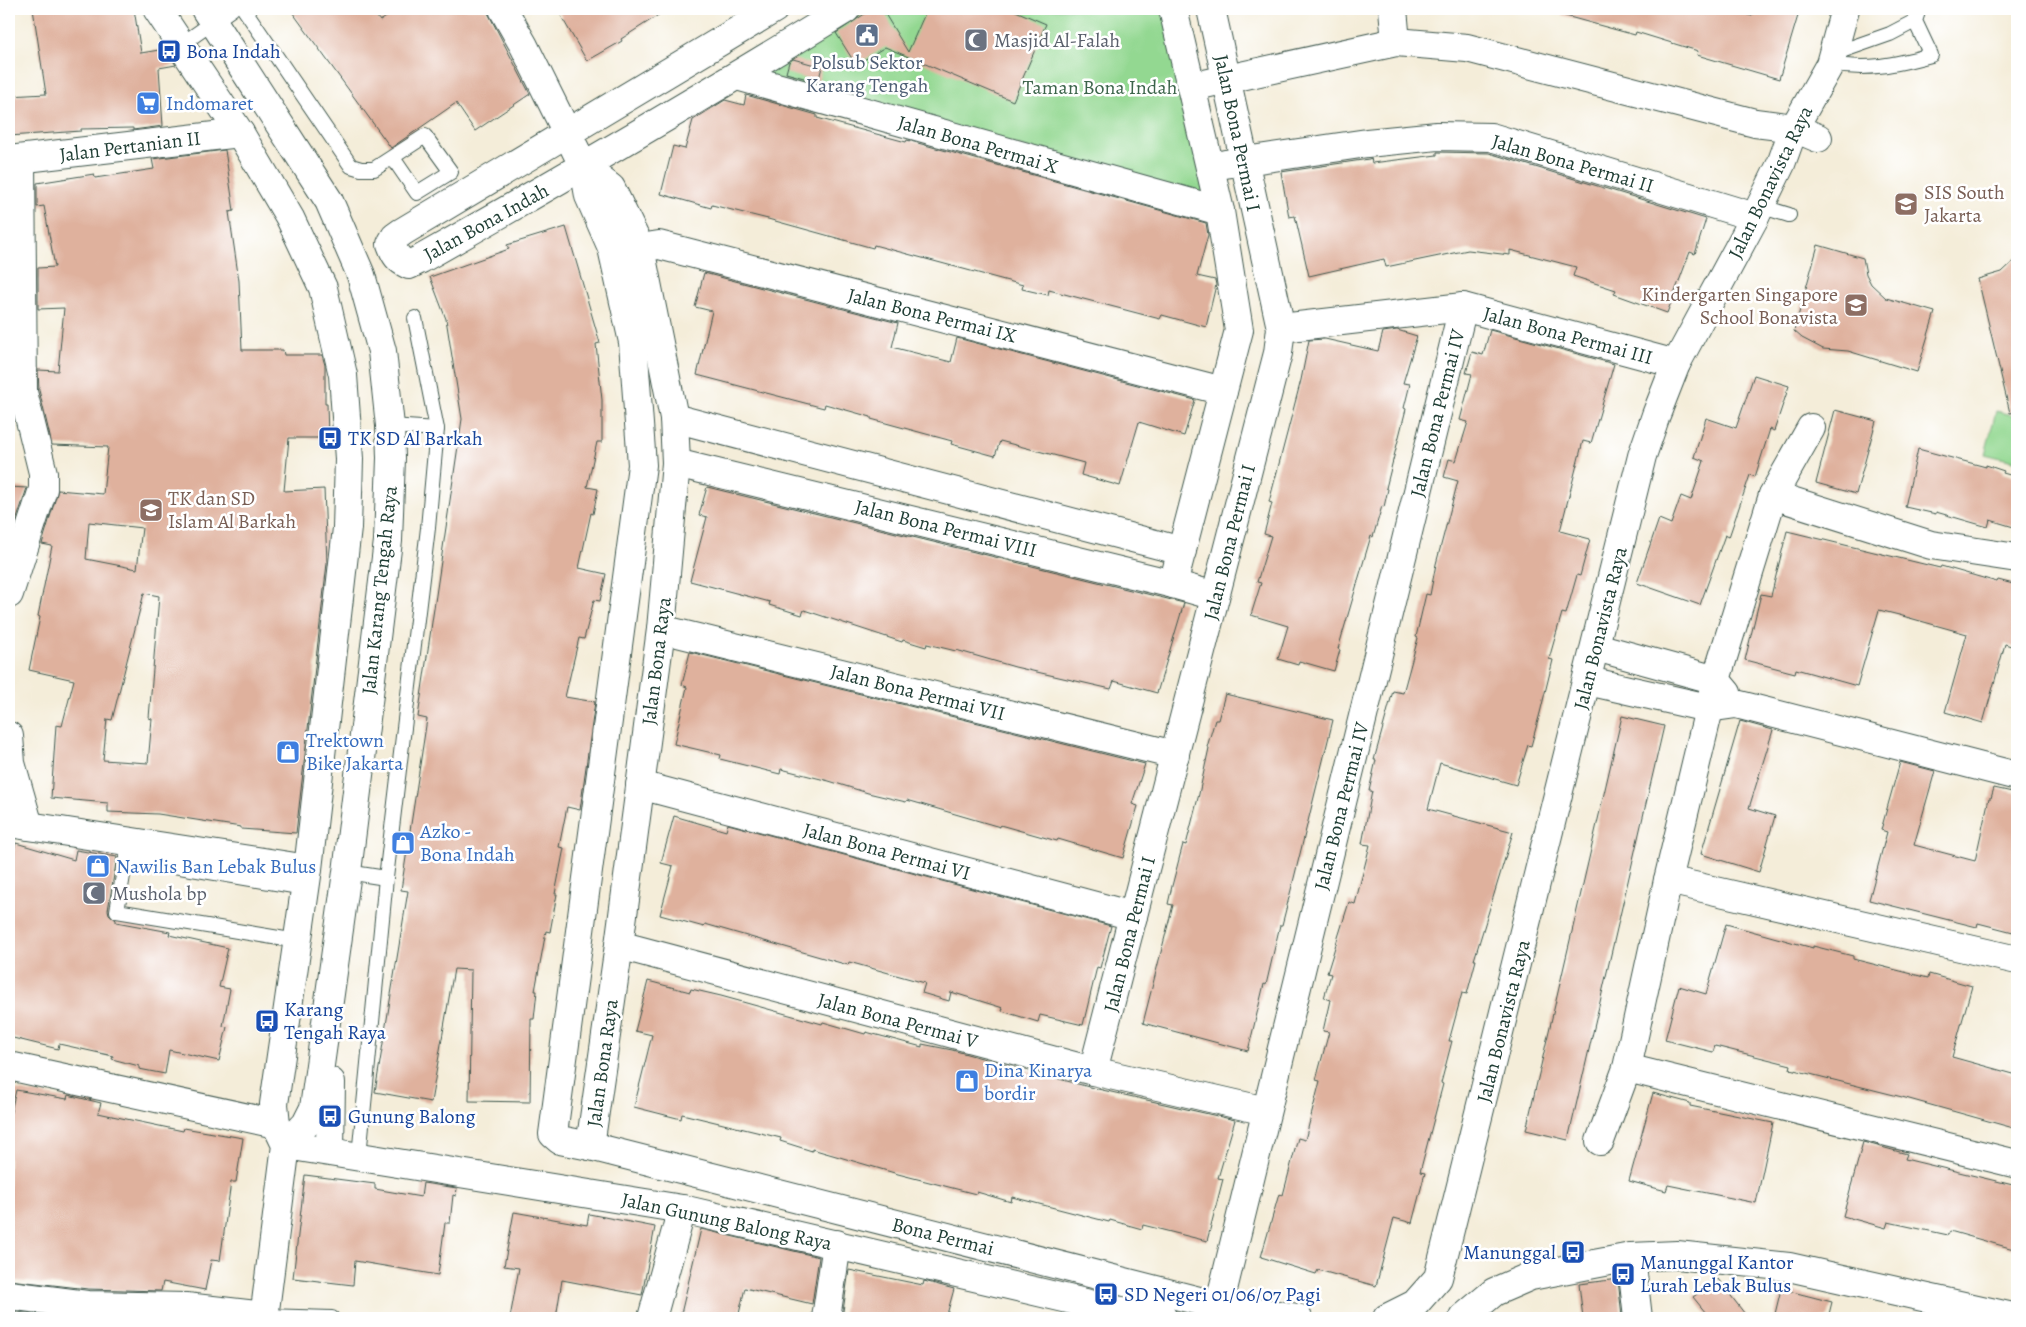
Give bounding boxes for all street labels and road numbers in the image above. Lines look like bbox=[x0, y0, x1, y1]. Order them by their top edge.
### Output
street label: Jalan Bona Permai I bbox=[1208, 52, 1267, 214]
street label: Jalan Bonavista Raya bbox=[1722, 101, 1820, 263]
street label: Jalan Bona Permai X bbox=[894, 109, 1062, 181]
street label: Jalan Pertanian II bbox=[58, 124, 202, 169]
street label: Jalan Bona Permai II bbox=[1489, 127, 1657, 199]
street label: Jalan Bona Indah bbox=[419, 177, 554, 268]
street label: Jalan Bona Permai IX bbox=[845, 281, 1020, 350]
street label: Jalan Bona Permai III bbox=[1480, 300, 1656, 371]
street label: Jalan Bona Permai IV bbox=[1404, 326, 1472, 500]
street label: Jalan Bona Permai I bbox=[1197, 461, 1262, 623]
street label: Jalan Karang Tengah Raya bbox=[355, 484, 404, 696]
street label: Jalan Bona Permai VIII bbox=[852, 493, 1040, 564]
street label: Jalan Bonavista Raya bbox=[1567, 543, 1634, 712]
street label: Jalan Bona Raya bbox=[635, 595, 678, 727]
street label: Jalan Bona Permai VII bbox=[828, 658, 1008, 727]
street label: Jalan Bona Permai IV bbox=[1308, 719, 1376, 893]
street label: Jalan Bona Permai VI bbox=[800, 816, 973, 887]
street label: Jalan Bona Permai I bbox=[1097, 853, 1162, 1015]
street label: Jalan Bonavista Raya bbox=[1470, 936, 1537, 1105]
street label: Jalan Bona Permai V bbox=[815, 986, 982, 1055]
street label: Jalan Bona Raya bbox=[580, 997, 625, 1129]
street label: Jalan Gunung Balong Raya bbox=[619, 1186, 835, 1257]
street label: Bona Permai bbox=[889, 1211, 997, 1262]

